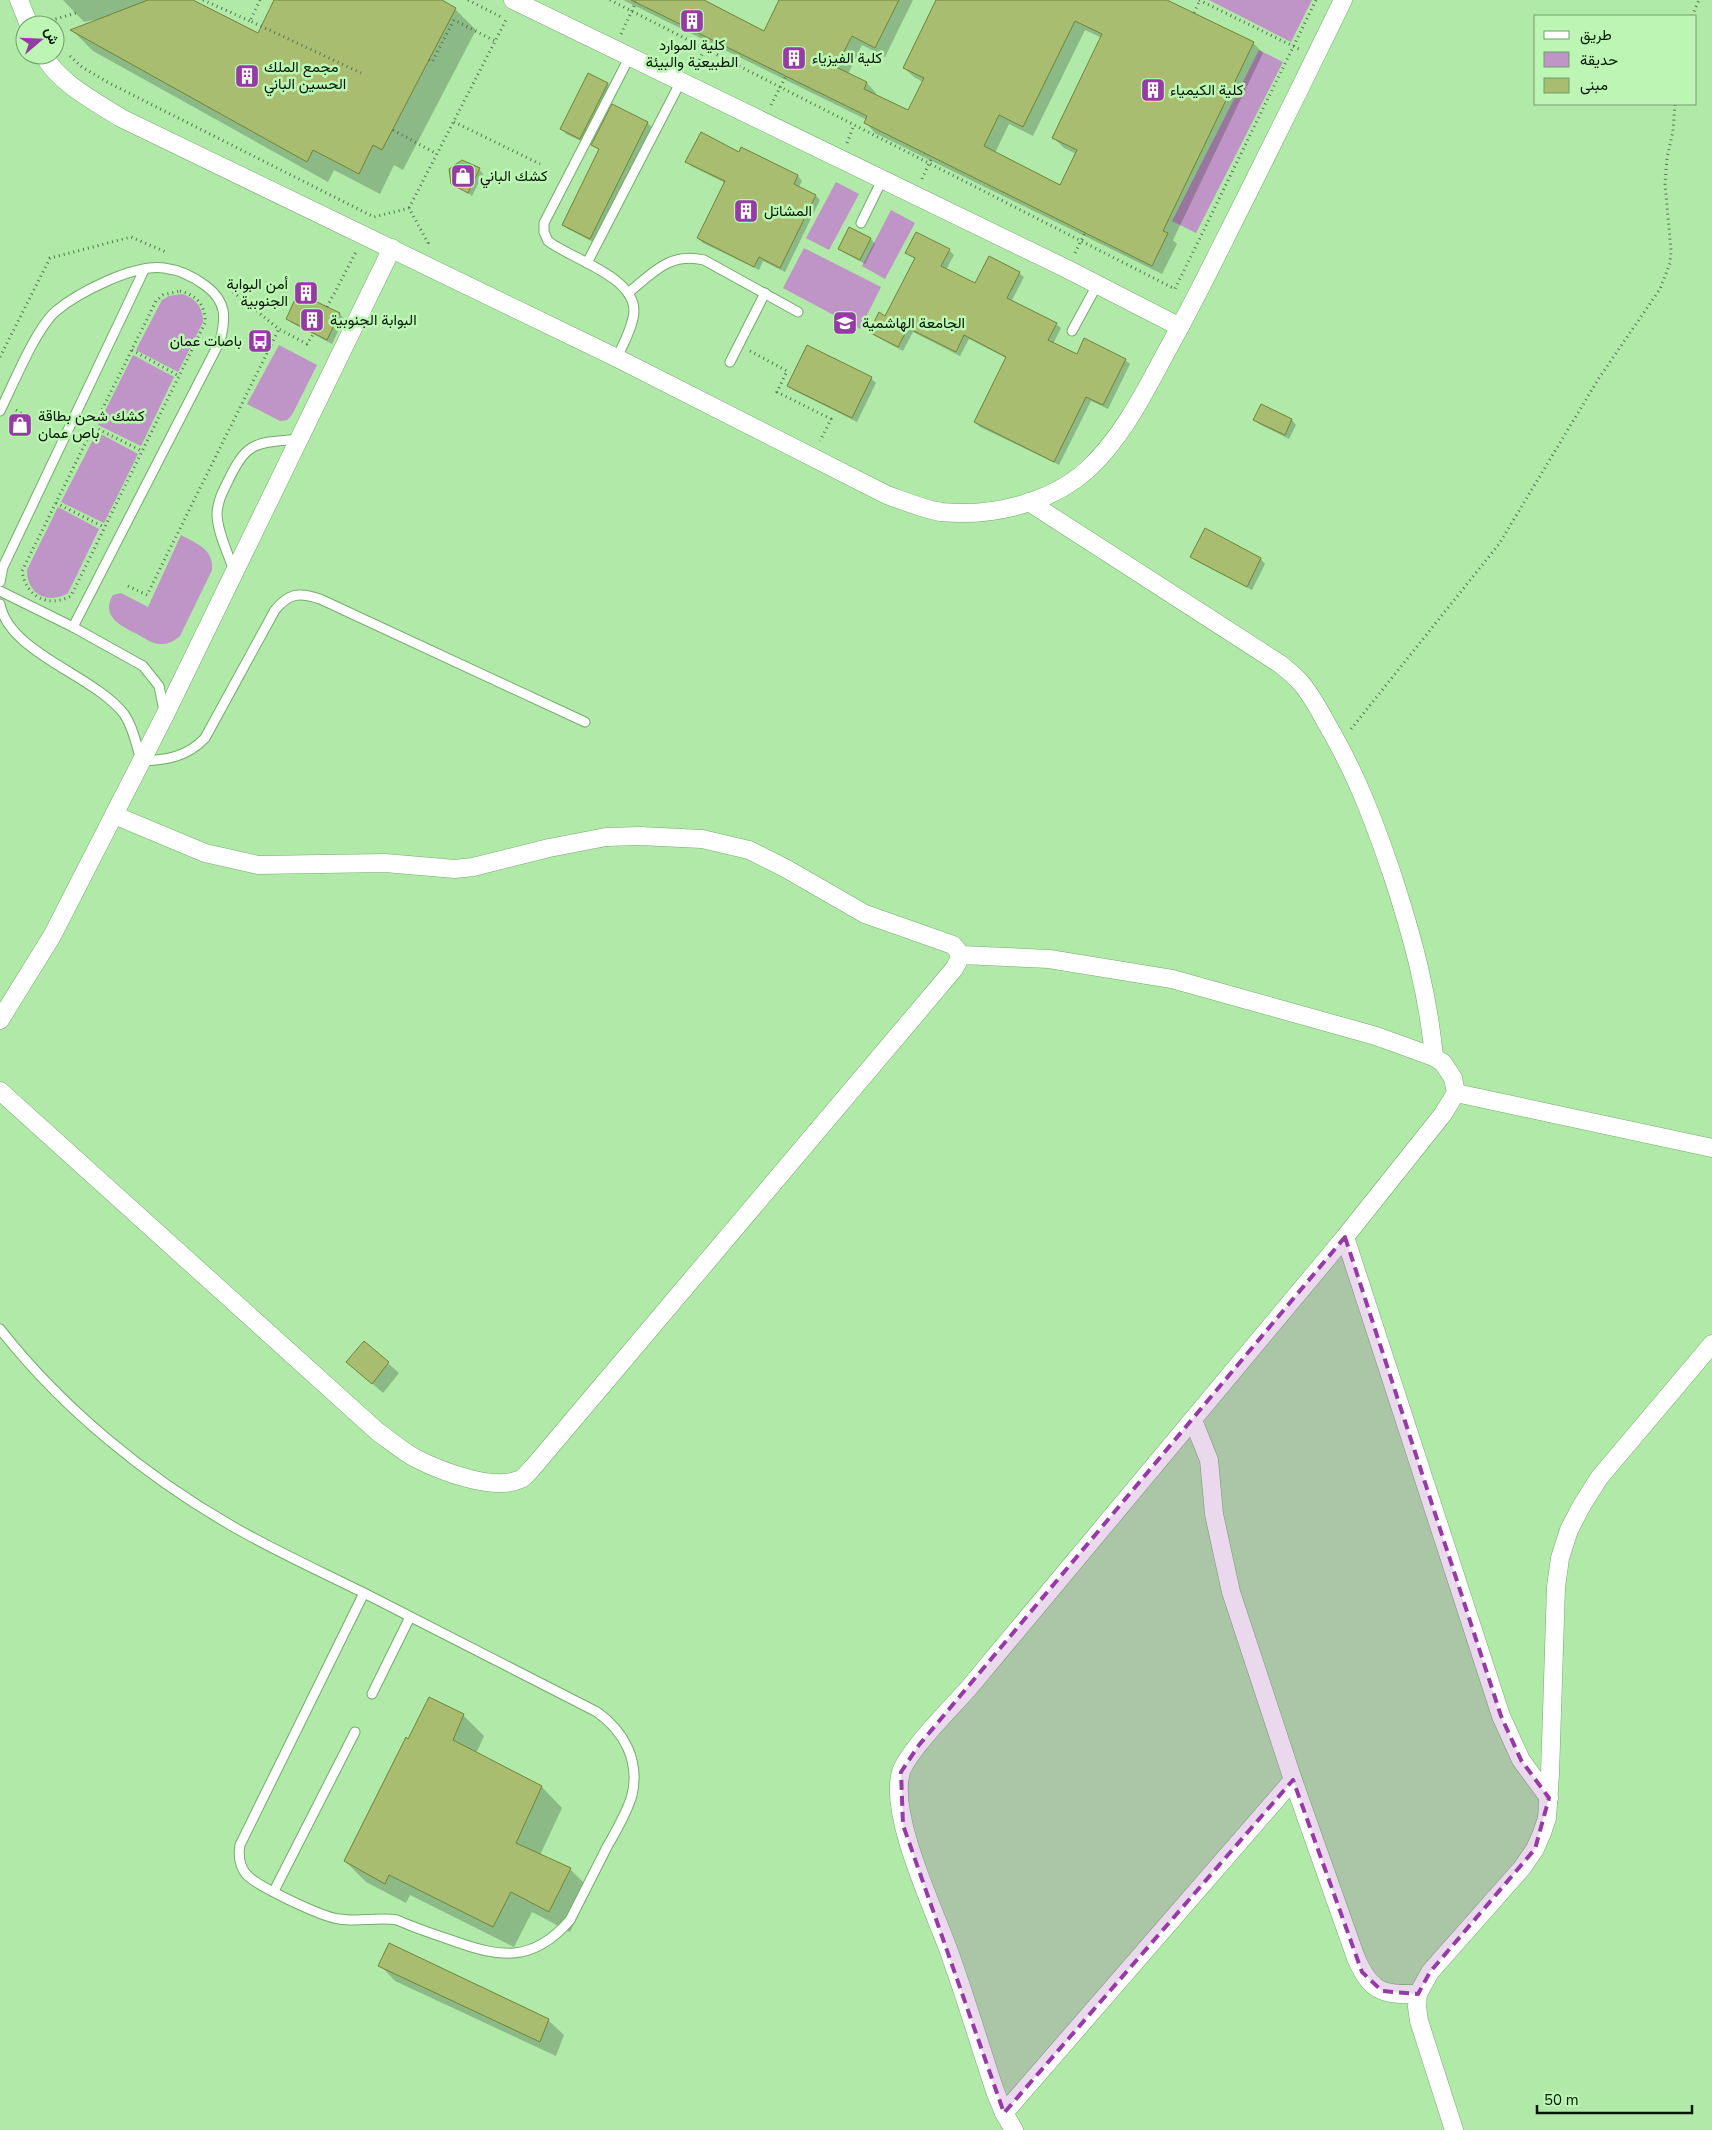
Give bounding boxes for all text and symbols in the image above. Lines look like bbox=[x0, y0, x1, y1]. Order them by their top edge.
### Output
building icon: كلية الموارد الطبيعية والبيئة bbox=[679, 8, 705, 34]
north arrow bbox=[15, 15, 65, 65]
legend bbox=[1534, 15, 1697, 105]
text: ش bbox=[40, 25, 64, 47]
text: طريق bbox=[1580, 25, 1612, 45]
place label: كلية الموارد الطبيعية والبيئة bbox=[646, 35, 738, 72]
building icon: كلية الفيزياء bbox=[781, 45, 807, 71]
place label: كلية الفيزياء bbox=[812, 48, 883, 68]
text: حديقة bbox=[1580, 50, 1618, 70]
place label: مجمع الملك الحسين الباني bbox=[264, 57, 346, 97]
building icon: مجمع الملك الحسين الباني bbox=[234, 63, 260, 89]
text: مبنى bbox=[1580, 75, 1608, 95]
building icon: كلية الكيمياء bbox=[1140, 77, 1166, 103]
place label: كلية الكيمياء bbox=[1170, 80, 1244, 100]
shop icon: كشك الباني bbox=[450, 163, 476, 189]
place label: كشك الباني bbox=[480, 166, 548, 189]
building icon: المشاتل bbox=[733, 198, 759, 224]
place label: المشاتل bbox=[764, 201, 812, 221]
place label: أمن البوابة الجنوبية bbox=[226, 274, 289, 311]
building icon: أمن البوابة الجنوبية bbox=[293, 280, 319, 306]
building icon: البوابة الجنوبية bbox=[299, 307, 325, 333]
place label: البوابة الجنوبية bbox=[330, 310, 417, 330]
school or university icon: الجامعة الهاشمية bbox=[832, 310, 858, 336]
place label: الجامعة الهاشمية bbox=[862, 313, 965, 333]
bus stop icon: باصات عمان bbox=[247, 328, 273, 354]
place label: باصات عمان bbox=[170, 331, 242, 351]
place label: كشك شحن بطاقة باص عمان bbox=[38, 406, 145, 443]
shop icon: كشك شحن بطاقة باص عمان bbox=[7, 412, 33, 438]
scale bar bbox=[1537, 2082, 1692, 2114]
text: 50 m bbox=[1544, 2090, 1579, 2110]

